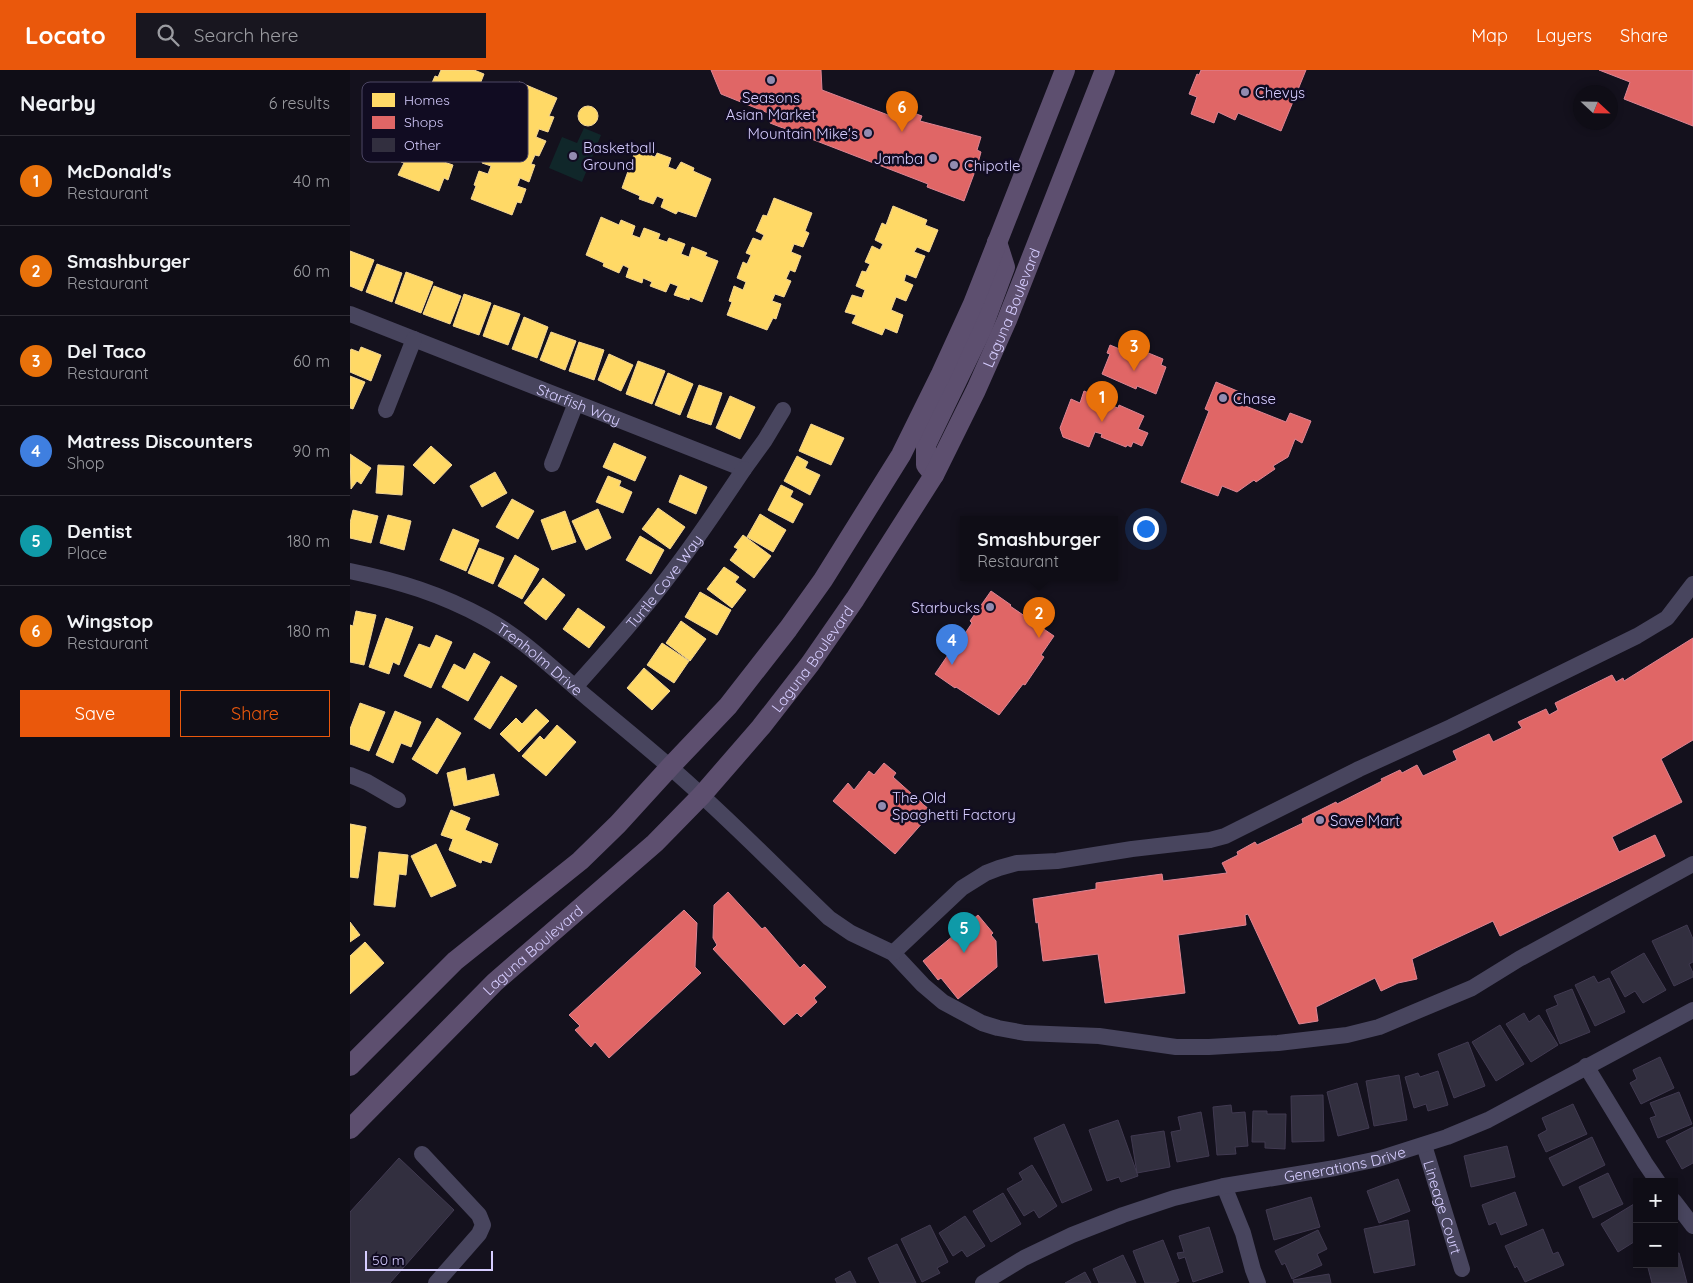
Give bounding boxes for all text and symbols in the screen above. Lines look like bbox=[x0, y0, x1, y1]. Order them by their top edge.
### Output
search box bbox=[136, 13, 486, 58]
text: Locato bbox=[25, 20, 106, 50]
icon: search bbox=[154, 21, 182, 49]
text: Search here bbox=[194, 23, 299, 47]
text: Map bbox=[1471, 24, 1508, 47]
text: Layers bbox=[1536, 24, 1592, 47]
text: Share bbox=[1620, 24, 1668, 47]
marker: Seasons Asian Market bbox=[765, 74, 777, 86]
legend bbox=[362, 82, 528, 162]
place label: Chevys bbox=[1255, 83, 1305, 102]
north arrow bbox=[1573, 85, 1618, 130]
marker: Chevys bbox=[1239, 86, 1251, 98]
place label: Seasons Asian Market bbox=[726, 88, 816, 124]
text: Nearby bbox=[20, 90, 96, 116]
text: Homes bbox=[404, 91, 450, 109]
pin: 6 bbox=[886, 91, 918, 132]
text: 6 results bbox=[269, 93, 330, 113]
text: Shops bbox=[404, 113, 443, 131]
place label: Mountain Mike's bbox=[747, 124, 858, 143]
marker: Mountain Mike's bbox=[862, 127, 874, 139]
text: Other bbox=[404, 136, 441, 154]
place label: Basketball Ground bbox=[583, 138, 655, 174]
place label: Jamba bbox=[873, 149, 923, 168]
marker: Basketball Ground bbox=[567, 150, 579, 162]
marker: Jamba bbox=[927, 152, 939, 164]
place label: Chipotle bbox=[964, 156, 1021, 175]
text: McDonald's bbox=[67, 159, 171, 183]
marker: Chipotle bbox=[948, 159, 960, 171]
text: 1 bbox=[33, 171, 39, 191]
text: 40 m bbox=[293, 171, 330, 191]
text: Restaurant bbox=[67, 183, 149, 203]
street label: Laguna Boulevard bbox=[978, 245, 1044, 370]
text: Smashburger bbox=[67, 249, 190, 273]
text: 2 bbox=[31, 261, 41, 281]
text: 60 m bbox=[293, 261, 330, 281]
text: Restaurant bbox=[67, 273, 149, 293]
pin: 3 bbox=[1118, 330, 1150, 371]
text: Del Taco bbox=[67, 339, 146, 363]
text: 3 bbox=[32, 351, 40, 371]
text: 60 m bbox=[293, 351, 330, 371]
text: Restaurant bbox=[67, 363, 149, 383]
street label: Starfish Way bbox=[534, 379, 624, 429]
pin: 1 bbox=[1086, 381, 1118, 422]
place label: Chase bbox=[1233, 389, 1276, 408]
marker: Chase bbox=[1217, 392, 1229, 404]
text: Matress Discounters bbox=[67, 429, 253, 453]
text: 4 bbox=[31, 441, 41, 461]
text: 90 m bbox=[293, 441, 330, 461]
text: Shop bbox=[67, 453, 104, 473]
popup bbox=[960, 516, 1118, 581]
your location bbox=[1133, 516, 1159, 542]
text: Dentist bbox=[67, 519, 132, 543]
text: Smashburger bbox=[977, 527, 1101, 551]
text: 5 bbox=[31, 531, 41, 551]
text: 180 m bbox=[287, 531, 330, 551]
street label: Turtle Cove Way bbox=[621, 531, 706, 632]
text: Place bbox=[67, 543, 107, 563]
text: Restaurant bbox=[977, 551, 1059, 571]
pin: 2 bbox=[1023, 597, 1055, 638]
place label: Starbucks bbox=[911, 598, 980, 617]
marker: Starbucks bbox=[984, 601, 996, 613]
street label: Laguna Boulevard bbox=[767, 602, 857, 716]
text: Wingstop bbox=[67, 609, 153, 633]
street label: Trenholm Drive bbox=[493, 618, 587, 699]
text: 6 bbox=[32, 621, 40, 641]
text: 180 m bbox=[287, 621, 330, 641]
pin: 4 bbox=[936, 624, 968, 665]
text: Restaurant bbox=[67, 633, 149, 653]
button: Save bbox=[20, 690, 170, 737]
button: Share bbox=[180, 690, 330, 737]
place label: The Old Spaghetti Factory bbox=[892, 788, 1016, 824]
marker: The Old Spaghetti Factory bbox=[876, 800, 888, 812]
place label: Save Mart bbox=[1330, 811, 1400, 830]
marker: Save Mart bbox=[1314, 814, 1326, 826]
street label: Laguna Boulevard bbox=[478, 901, 587, 999]
pin: 5 bbox=[948, 912, 980, 953]
street label: Generations Drive bbox=[1282, 1141, 1408, 1186]
street label: Lineage Court bbox=[1420, 1158, 1466, 1257]
map controls bbox=[1633, 1178, 1678, 1268]
button: + bbox=[1633, 1178, 1678, 1223]
button: − bbox=[1633, 1223, 1678, 1268]
scale bar bbox=[365, 1248, 492, 1271]
text: 50 m bbox=[372, 1251, 405, 1269]

